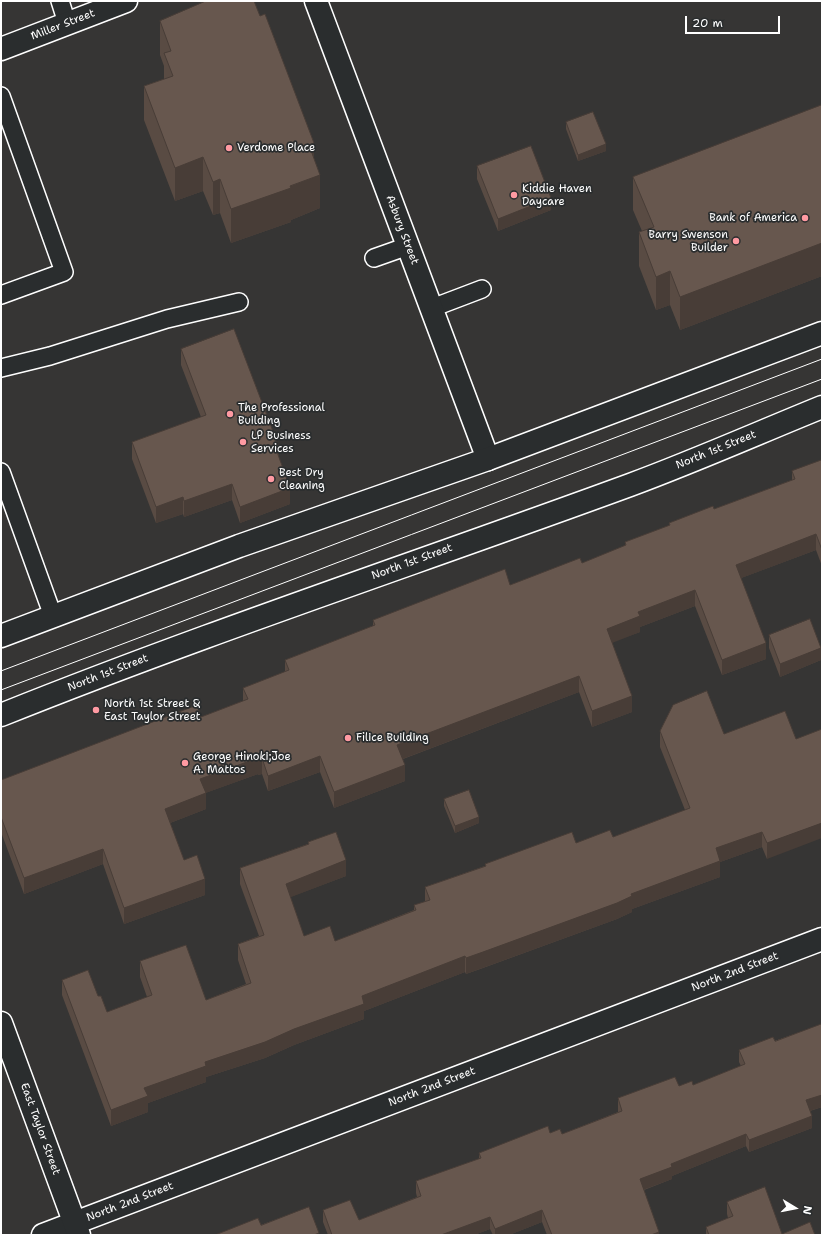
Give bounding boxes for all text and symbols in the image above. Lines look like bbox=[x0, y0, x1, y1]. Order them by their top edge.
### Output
street label: Miller Street bbox=[29, 7, 97, 43]
scale bar bbox=[687, 8, 782, 34]
text: 20 m bbox=[692, 15, 723, 31]
place label: Verdome Place bbox=[237, 141, 315, 155]
marker: Verdome Place bbox=[224, 143, 234, 153]
place label: Kiddie Haven Daycare bbox=[522, 182, 592, 208]
marker: Kiddie Haven Daycare bbox=[509, 190, 519, 200]
street label: Asbury Street bbox=[383, 193, 421, 267]
place label: Bank of America bbox=[709, 211, 797, 225]
marker: Bank of America bbox=[800, 213, 810, 223]
place label: Barry Swenson Builder bbox=[649, 228, 728, 254]
marker: Barry Swenson Builder bbox=[731, 236, 741, 246]
place label: The Professional Building bbox=[238, 401, 325, 427]
marker: The Professional Building bbox=[225, 409, 235, 419]
street label: North 1st Street bbox=[674, 428, 758, 472]
place label: LP Business Services bbox=[251, 429, 311, 455]
marker: LP Business Services bbox=[238, 437, 248, 447]
place label: Best Dry Cleaning bbox=[279, 466, 325, 492]
marker: Best Dry Cleaning bbox=[266, 474, 276, 484]
street label: North 1st Street bbox=[370, 541, 454, 583]
street label: North 1st Street bbox=[66, 652, 150, 694]
place label: North 1st Street & East Taylor Street bbox=[104, 697, 201, 723]
marker: North 1st Street & East Taylor Street bbox=[91, 705, 101, 715]
place label: Filice Building bbox=[356, 731, 429, 745]
marker: Filice Building bbox=[343, 733, 353, 743]
place label: George Hinoki;Joe A. Mattos bbox=[193, 750, 291, 776]
marker: George Hinoki;Joe A. Mattos bbox=[180, 758, 190, 768]
street label: North 2nd Street bbox=[690, 949, 780, 995]
street label: North 2nd Street bbox=[387, 1064, 477, 1110]
street label: East Taylor Street bbox=[17, 1081, 63, 1177]
street label: North 2nd Street bbox=[85, 1179, 175, 1225]
north arrow bbox=[775, 1188, 815, 1228]
text: N bbox=[799, 1205, 815, 1216]

